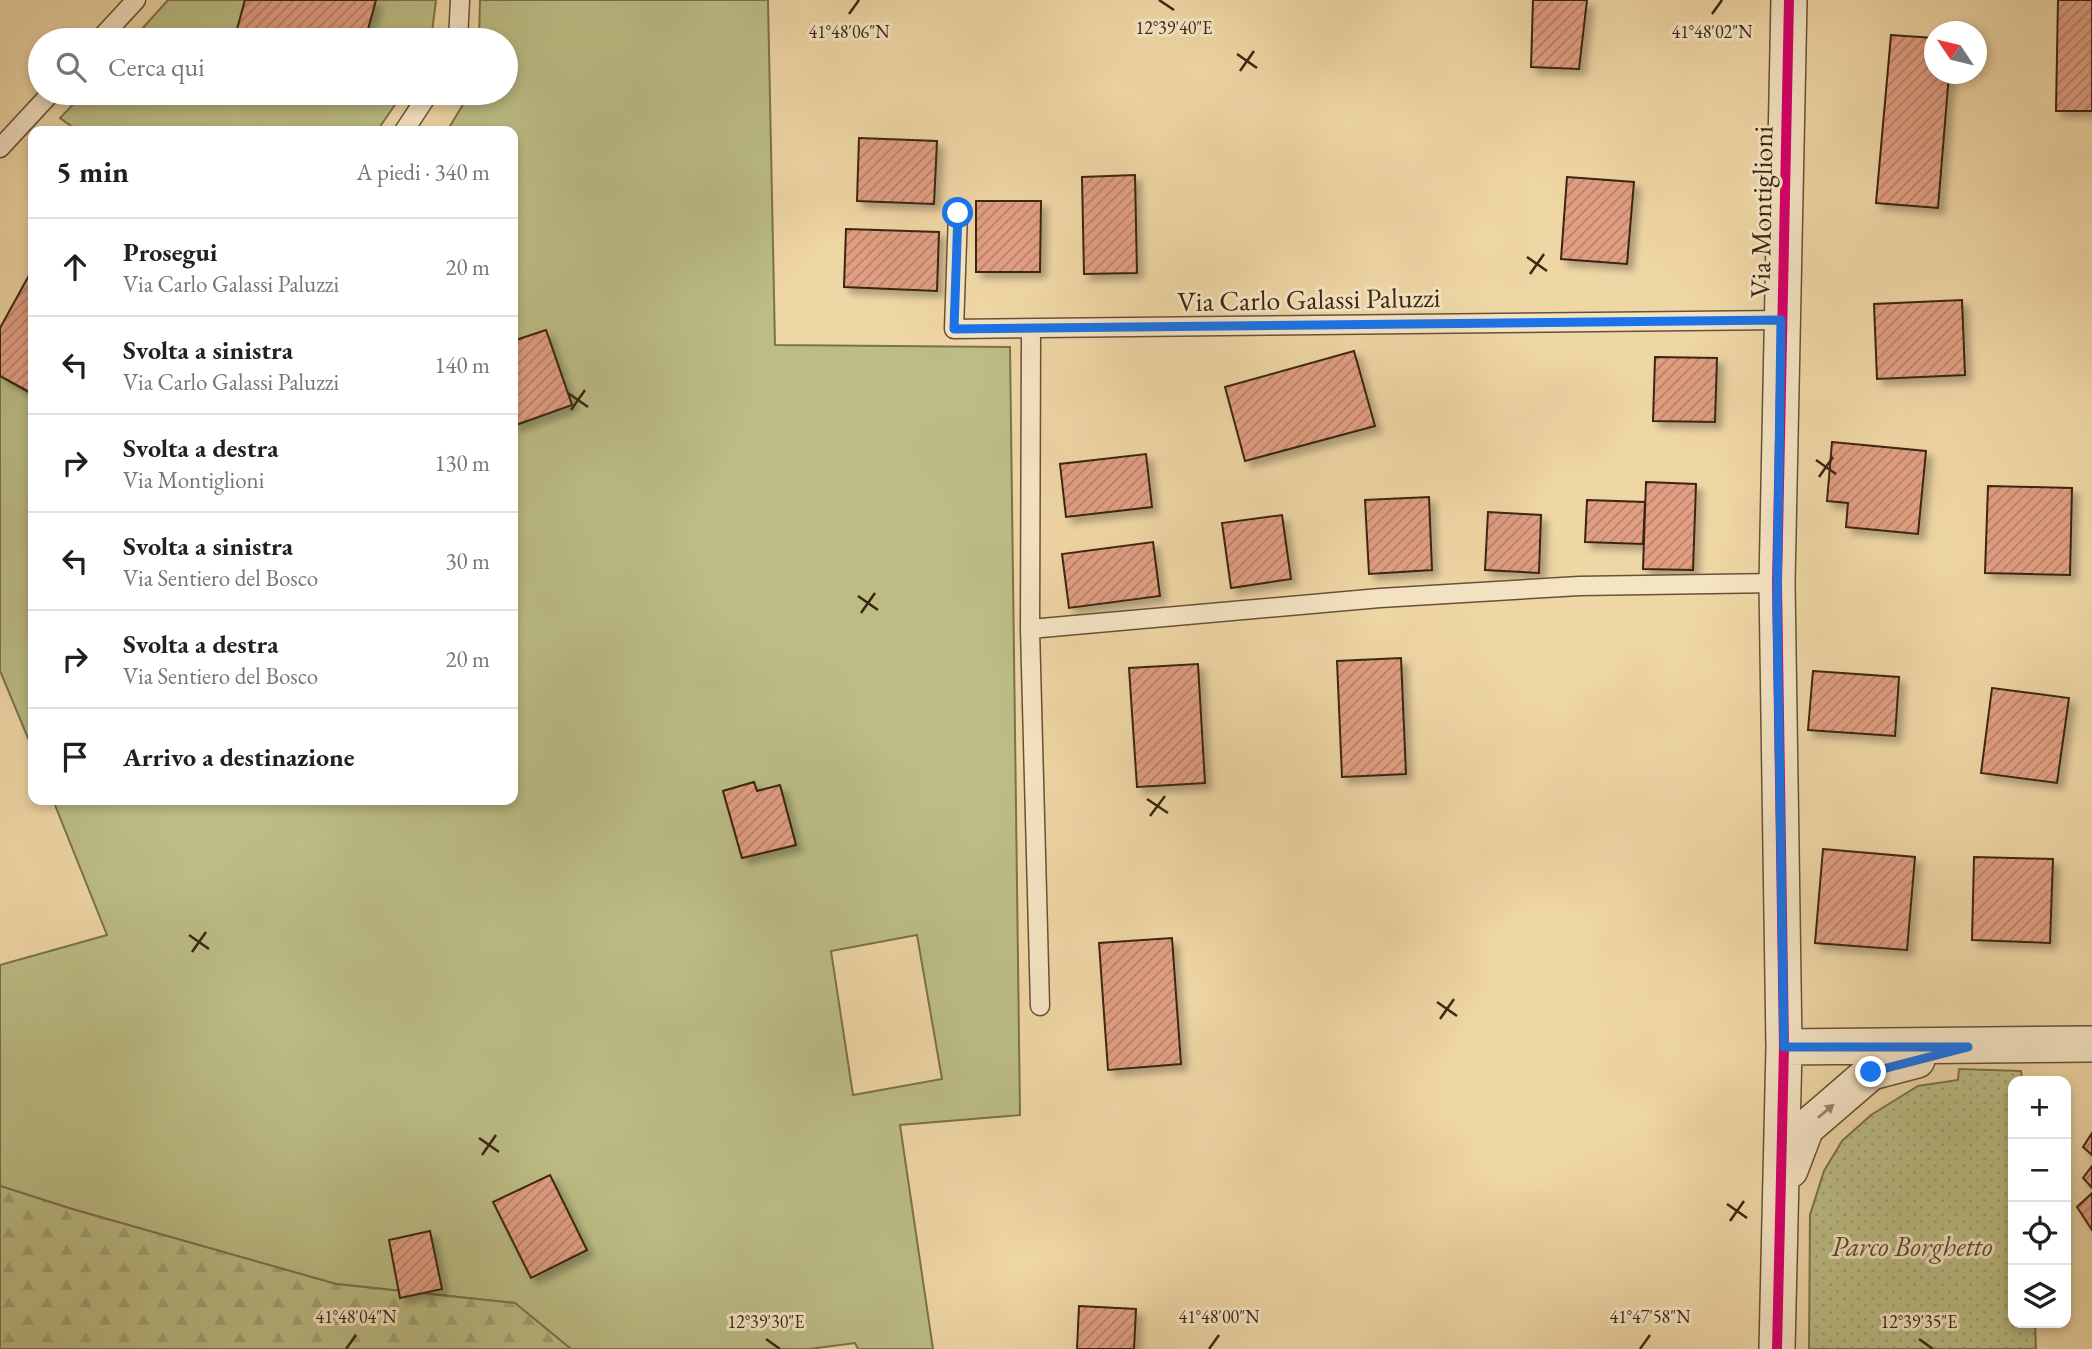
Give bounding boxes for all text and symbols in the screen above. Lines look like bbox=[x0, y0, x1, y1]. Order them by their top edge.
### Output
text: 12°39'40"E bbox=[1136, 16, 1212, 39]
text: 41°48'06"N bbox=[809, 20, 890, 43]
text: 41°48'02"N bbox=[1672, 20, 1753, 43]
north arrow bbox=[1924, 21, 1987, 84]
search box bbox=[28, 28, 518, 105]
icon: search bbox=[52, 48, 90, 86]
text: Cerca qui bbox=[108, 50, 205, 84]
street label: Via Montiglioni bbox=[1742, 126, 1781, 298]
text: 5 min bbox=[56, 152, 129, 191]
text: A piedi · 340 m bbox=[356, 157, 490, 187]
route start bbox=[942, 197, 973, 228]
text: Prosegui bbox=[123, 235, 218, 269]
icon: ahead bbox=[56, 248, 94, 286]
text: 20 m bbox=[445, 252, 490, 282]
text: Via Carlo Galassi Paluzzi bbox=[123, 269, 339, 299]
street label: Via Carlo Galassi Paluzzi bbox=[1177, 279, 1441, 319]
text: Svolta a sinistra bbox=[123, 333, 293, 367]
icon: left bbox=[56, 346, 94, 384]
text: 140 m bbox=[434, 350, 490, 380]
text: Via Carlo Galassi Paluzzi bbox=[123, 367, 339, 397]
text: Svolta a destra bbox=[123, 431, 279, 465]
icon: right bbox=[56, 444, 94, 482]
text: 130 m bbox=[434, 448, 490, 478]
text: Via Montiglioni bbox=[123, 465, 264, 495]
text: Svolta a sinistra bbox=[123, 529, 293, 563]
icon: left bbox=[56, 542, 94, 580]
text: 30 m bbox=[445, 546, 490, 576]
text: Via Sentiero del Bosco bbox=[123, 563, 318, 593]
text: Svolta a destra bbox=[123, 627, 279, 661]
icon: right bbox=[56, 640, 94, 678]
text: 20 m bbox=[445, 644, 490, 674]
text: Via Sentiero del Bosco bbox=[123, 661, 318, 691]
icon: arrive bbox=[56, 738, 94, 776]
text: Arrivo a destinazione bbox=[123, 740, 355, 774]
route end bbox=[1855, 1056, 1886, 1087]
map controls bbox=[2008, 1076, 2071, 1328]
button: + bbox=[2008, 1076, 2071, 1139]
one-way arrow bbox=[1817, 1103, 1835, 1119]
button: − bbox=[2008, 1139, 2071, 1202]
button: locate bbox=[2008, 1202, 2071, 1265]
park label: Parco Borghetto bbox=[1831, 1228, 1993, 1264]
button: layers bbox=[2008, 1265, 2071, 1328]
text: 41°48'04"N bbox=[316, 1305, 397, 1328]
text: 41°48'00"N bbox=[1179, 1305, 1260, 1328]
text: 41°47'58"N bbox=[1610, 1305, 1691, 1328]
text: 12°39'30"E bbox=[728, 1310, 804, 1333]
text: 12°39'35"E bbox=[1881, 1310, 1957, 1333]

